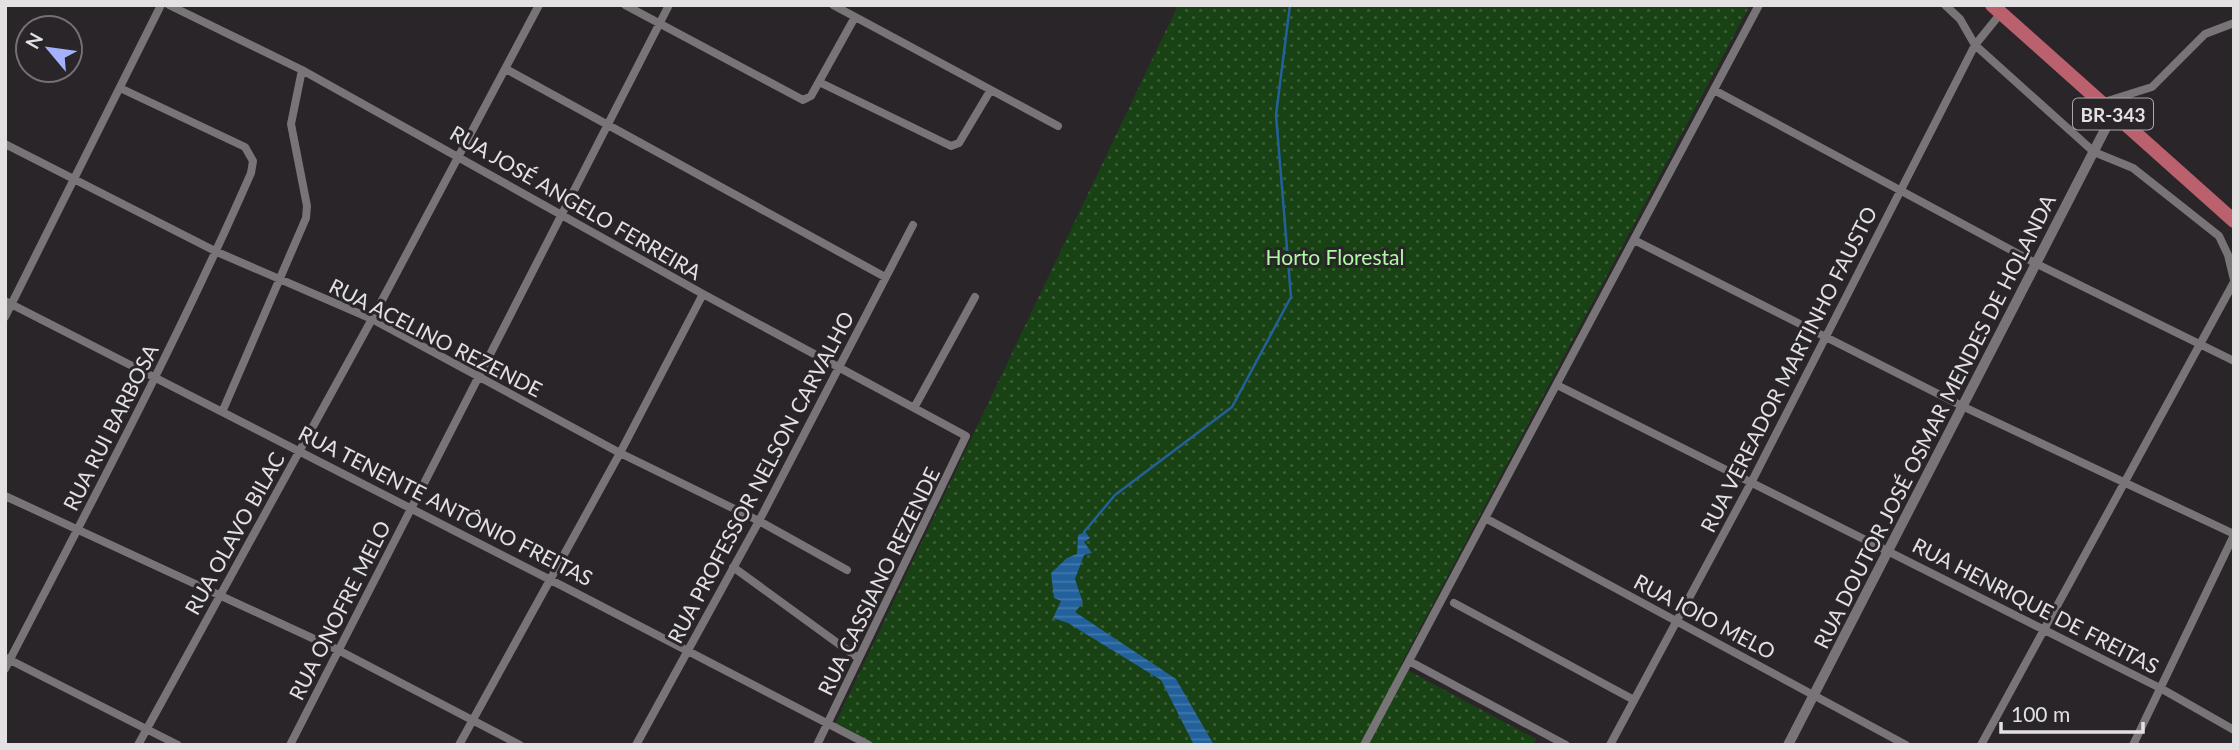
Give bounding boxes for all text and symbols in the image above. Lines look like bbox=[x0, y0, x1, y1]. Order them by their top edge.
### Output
north arrow bbox=[14, 14, 84, 84]
text: N bbox=[20, 29, 47, 52]
road number: BR-343 bbox=[2073, 98, 2153, 130]
street label: RUA JOSÉ ANGELO FERREIRA bbox=[446, 120, 707, 285]
street label: RUA DOUTOR JOSÉ OSMAR MENDES DE HOLANDA bbox=[1808, 189, 2060, 652]
street label: RUA VEREADOR MARTINHO FAUSTO bbox=[1695, 202, 1881, 536]
park label: Horto Florestal bbox=[1266, 244, 1404, 269]
street label: RUA ACELINO REZENDE bbox=[325, 272, 547, 402]
street label: RUA PROFESSOR NELSON CARVALHO bbox=[662, 307, 858, 647]
street label: RUA RUI BARBOSA bbox=[57, 339, 163, 514]
street label: RUA TENENTE ANTÔNIO FREITAS bbox=[295, 420, 597, 590]
street label: RUA OLAVO BILAC bbox=[179, 447, 289, 619]
street label: RUA CASSIANO REZENDE bbox=[812, 463, 944, 699]
street label: RUA ONOFRE MELO bbox=[283, 516, 395, 704]
street label: RUA HENRIQUE DE FREITAS bbox=[1909, 532, 2163, 678]
street label: RUA IOIO MELO bbox=[1630, 568, 1780, 664]
scale bar bbox=[2001, 690, 2143, 734]
text: 100 m bbox=[2011, 701, 2070, 726]

